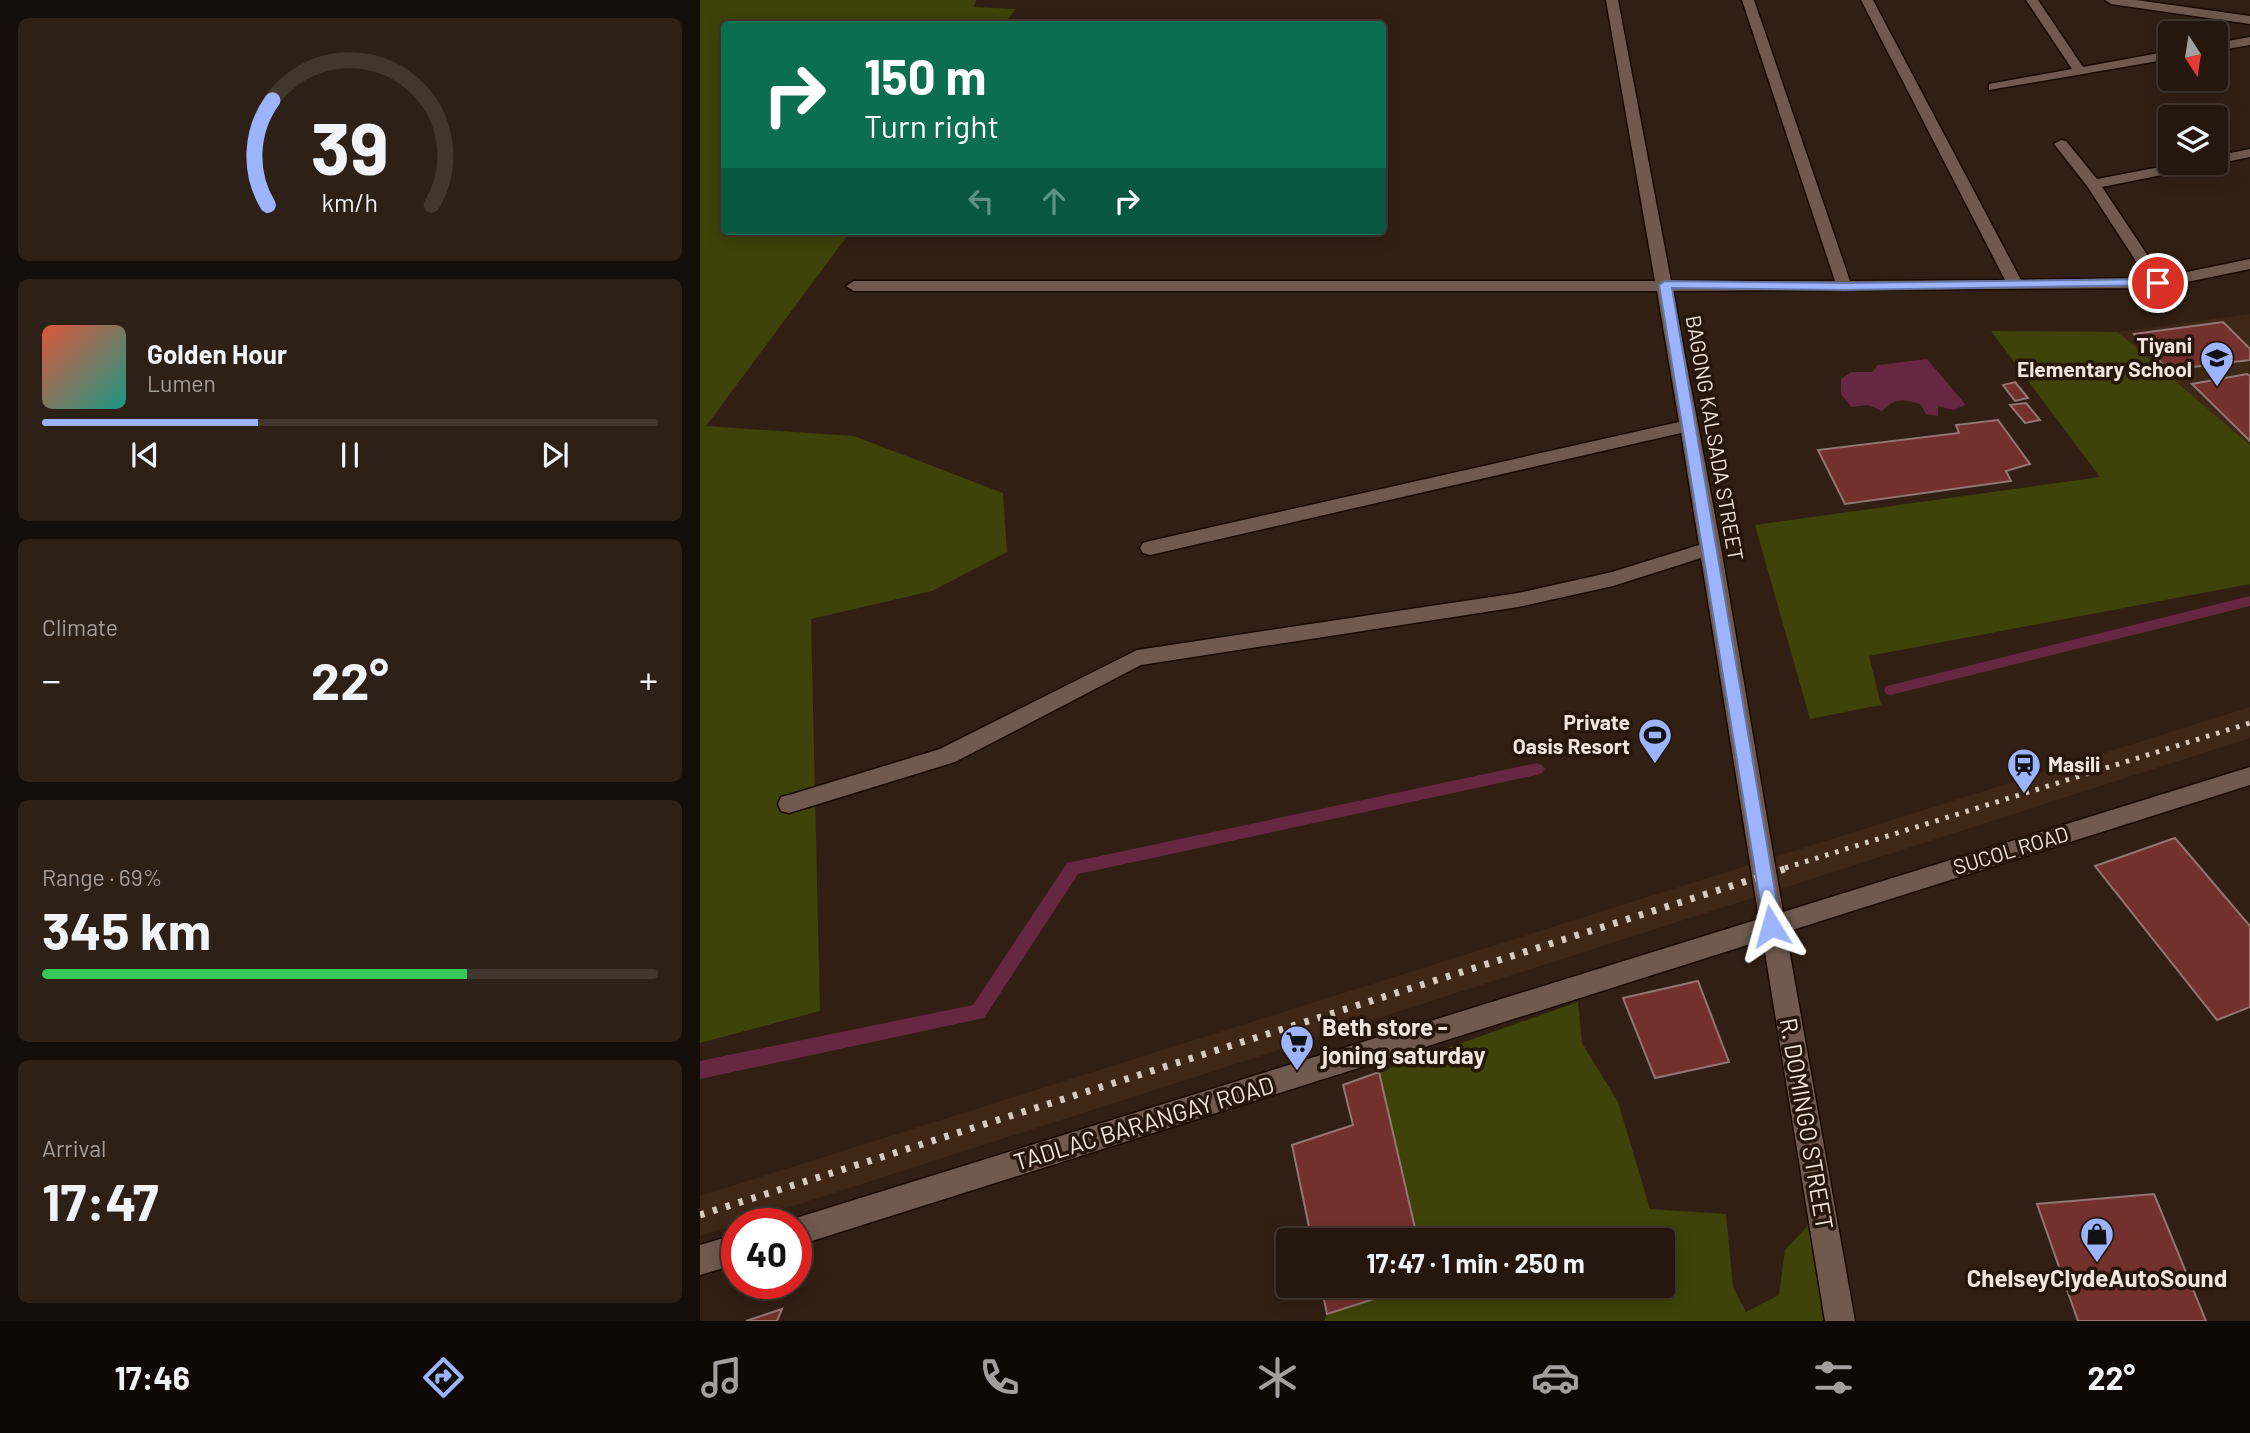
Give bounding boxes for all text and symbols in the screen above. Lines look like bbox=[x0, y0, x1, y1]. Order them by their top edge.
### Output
north arrow bbox=[2158, 21, 2228, 91]
map controls bbox=[2158, 21, 2228, 175]
text: 150 m bbox=[864, 46, 986, 105]
icon: right bbox=[749, 49, 840, 140]
text: 39 bbox=[311, 103, 389, 191]
button: layers bbox=[2158, 105, 2228, 175]
text: Turn right bbox=[864, 106, 999, 144]
icon: left bbox=[962, 182, 1000, 220]
icon: ahead bbox=[1035, 182, 1073, 220]
icon: right bbox=[1108, 182, 1146, 220]
text: km/h bbox=[322, 187, 378, 217]
pin bbox=[2128, 253, 2188, 313]
icon: arrive bbox=[2139, 264, 2177, 302]
street label: BAGONG KALSADA STREET bbox=[1682, 313, 1749, 563]
place label: Tiyani Elementary School bbox=[2017, 332, 2192, 381]
text: Golden Hour bbox=[147, 338, 287, 369]
school or university icon: Tiyani Elementary School bbox=[2198, 339, 2236, 388]
text: Lumen bbox=[147, 369, 216, 397]
icon: previous bbox=[126, 436, 164, 474]
icon: pause bbox=[331, 436, 369, 474]
icon: next bbox=[536, 436, 574, 474]
text: Climate bbox=[42, 613, 118, 641]
text: 22° bbox=[311, 648, 389, 710]
text: − bbox=[42, 656, 61, 702]
text: + bbox=[639, 656, 658, 702]
place label: Private Oasis Resort bbox=[1513, 709, 1630, 758]
sports icon: Private Oasis Resort bbox=[1636, 716, 1674, 765]
station icon: Masili bbox=[2005, 746, 2043, 795]
place label: Masili bbox=[2048, 751, 2100, 776]
street label: SUCOL ROAD bbox=[1950, 820, 2071, 879]
text: Range · 69% bbox=[42, 863, 162, 891]
position arrow bbox=[1734, 889, 1808, 963]
text: 345 km bbox=[42, 898, 211, 960]
place label: Beth store - joning saturday bbox=[1320, 1012, 1486, 1069]
street label: R. DOMINGO STREET bbox=[1775, 1016, 1840, 1232]
supermarket icon: Beth store - joning saturday bbox=[1278, 1023, 1316, 1072]
street label: TADLAC BARANGAY ROAD bbox=[1010, 1069, 1277, 1176]
text: Arrival bbox=[42, 1134, 106, 1162]
text: 17:47 bbox=[42, 1169, 159, 1231]
speed limit sign: 40 bbox=[721, 1208, 812, 1299]
shop icon: ChelseyClydeAutoSound bbox=[2078, 1215, 2116, 1264]
text: 17:47 · 1 min · 250 m bbox=[1366, 1247, 1585, 1278]
place label: ChelseyClydeAutoSound bbox=[1967, 1263, 2227, 1292]
icon: directions bbox=[419, 1353, 468, 1402]
icon: music bbox=[697, 1353, 746, 1402]
icon: phone bbox=[975, 1353, 1024, 1402]
icon: climate bbox=[1253, 1353, 1302, 1402]
icon: car bbox=[1531, 1353, 1580, 1402]
icon: filters bbox=[1809, 1353, 1858, 1402]
text: 17:46 bbox=[115, 1358, 190, 1396]
text: 22° bbox=[2087, 1358, 2135, 1396]

